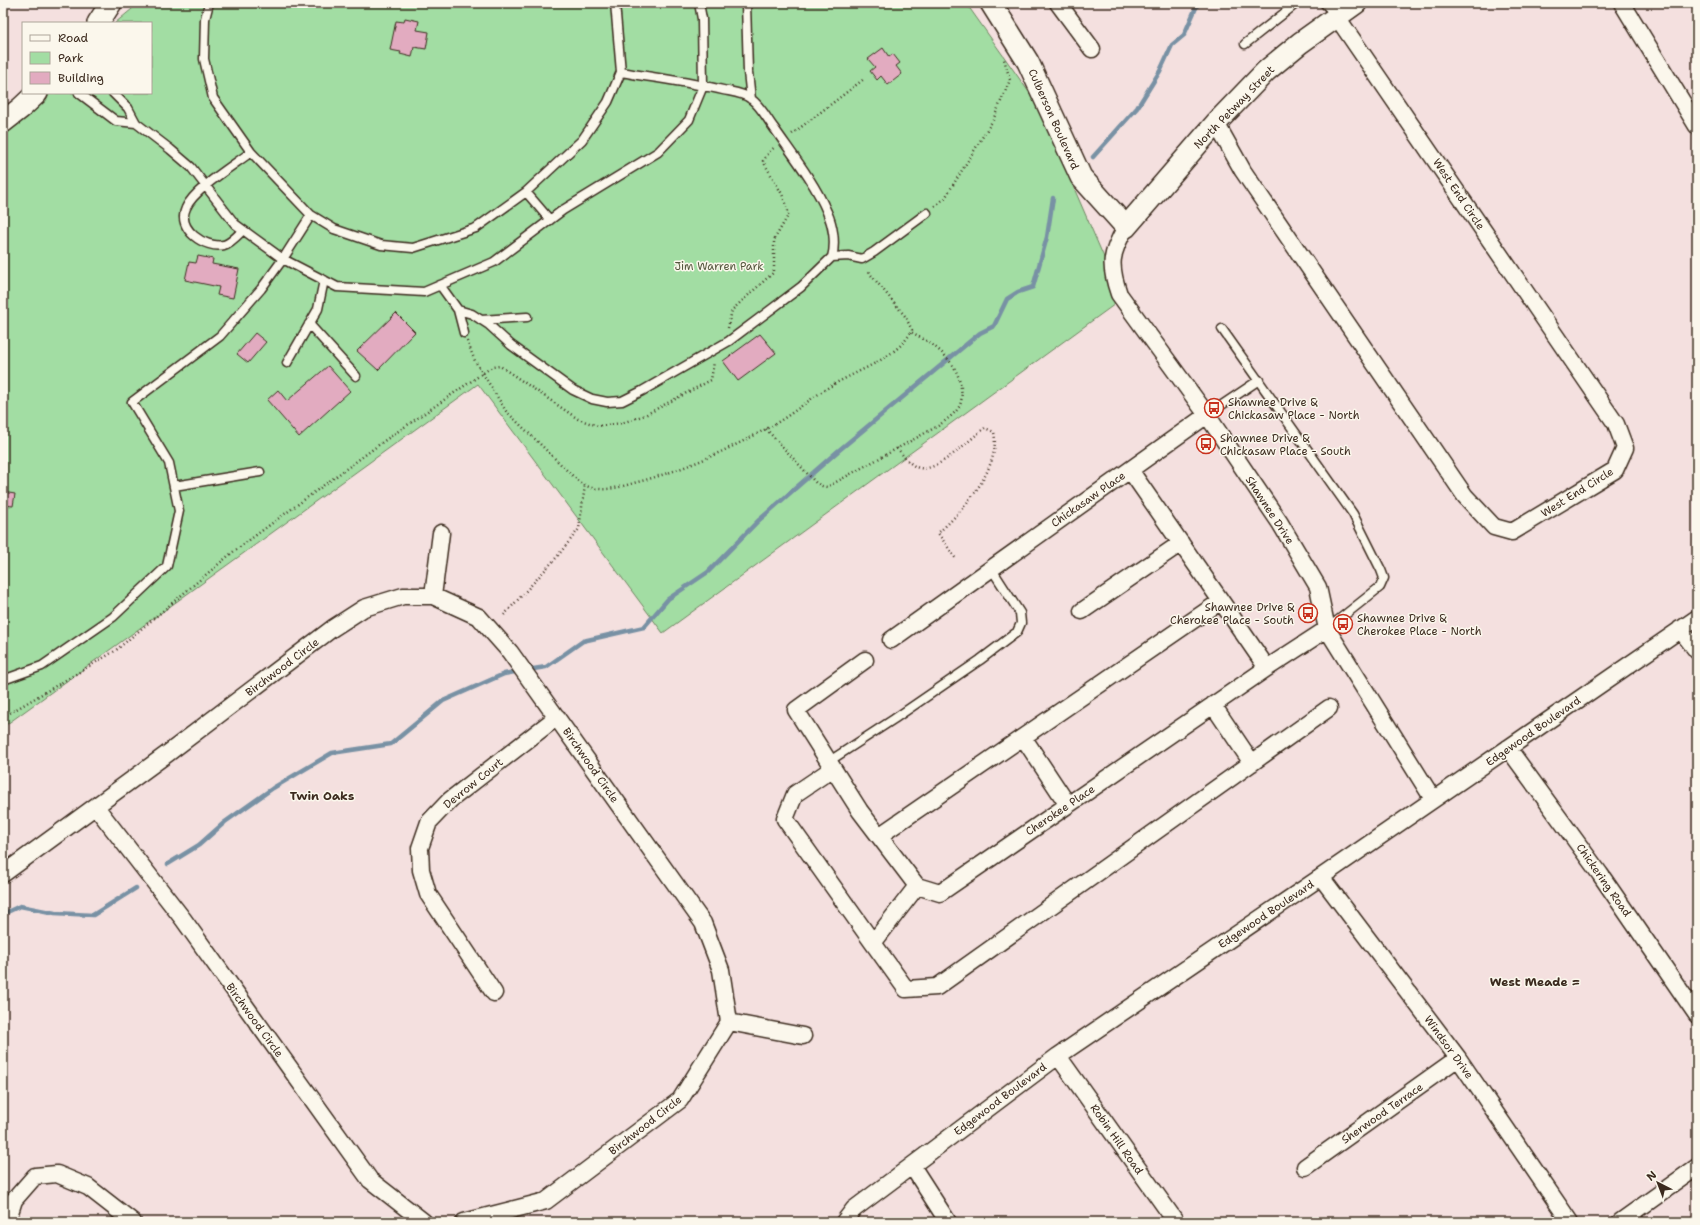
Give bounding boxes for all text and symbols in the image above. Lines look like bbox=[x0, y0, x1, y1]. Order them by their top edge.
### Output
legend bbox=[22, 22, 152, 94]
text: Road bbox=[58, 30, 89, 46]
text: Park bbox=[58, 50, 84, 66]
street label: North Petway Street bbox=[1191, 62, 1278, 152]
street label: Culberson Boulevard bbox=[1025, 66, 1083, 172]
text: Building bbox=[58, 70, 104, 86]
street label: West End Circle bbox=[1429, 156, 1488, 233]
park label: Jim Warren Park bbox=[674, 259, 764, 274]
place label: Shawnee Drive & Chickasaw Place - North bbox=[1228, 395, 1360, 423]
bus stop icon: Shawnee Drive & Chickasaw Place - North bbox=[1203, 397, 1225, 419]
place label: Shawnee Drive & Chickasaw Place - South bbox=[1220, 431, 1351, 459]
bus stop icon: Shawnee Drive & Chickasaw Place - South bbox=[1195, 433, 1217, 455]
street label: West End Circle bbox=[1538, 464, 1616, 521]
street label: Chickasaw Place bbox=[1048, 468, 1128, 531]
street label: Shawnee Drive bbox=[1242, 473, 1297, 547]
place label: Shawnee Drive & Cherokee Place - South bbox=[1170, 600, 1294, 628]
bus stop icon: Shawnee Drive & Cherokee Place - South bbox=[1297, 602, 1319, 624]
place label: Shawnee Drive & Cherokee Place - North bbox=[1357, 611, 1482, 639]
bus stop icon: Shawnee Drive & Cherokee Place - North bbox=[1332, 613, 1354, 635]
street label: Birchwood Circle bbox=[242, 635, 322, 700]
street label: Edgewood Boulevard bbox=[1483, 693, 1584, 770]
street label: Birchwood Circle bbox=[559, 725, 622, 806]
street label: Devrow Court bbox=[440, 755, 506, 812]
street label: Cherokee Place bbox=[1023, 782, 1098, 839]
district label: Twin Oaks bbox=[290, 788, 354, 804]
street label: Chickering Road bbox=[1573, 841, 1634, 920]
street label: Edgewood Boulevard bbox=[1215, 877, 1317, 952]
district label: West Meade = bbox=[1490, 974, 1580, 990]
street label: Birchwood Circle bbox=[223, 980, 287, 1060]
street label: Windsor Drive bbox=[1421, 1013, 1477, 1082]
street label: Edgewood Boulevard bbox=[951, 1060, 1050, 1139]
street label: Sherwood Terrace bbox=[1338, 1080, 1426, 1147]
street label: Birchwood Circle bbox=[606, 1092, 685, 1159]
street label: Robin Hill Road bbox=[1087, 1101, 1146, 1177]
north arrow bbox=[1638, 1163, 1678, 1203]
text: N bbox=[1643, 1167, 1660, 1184]

